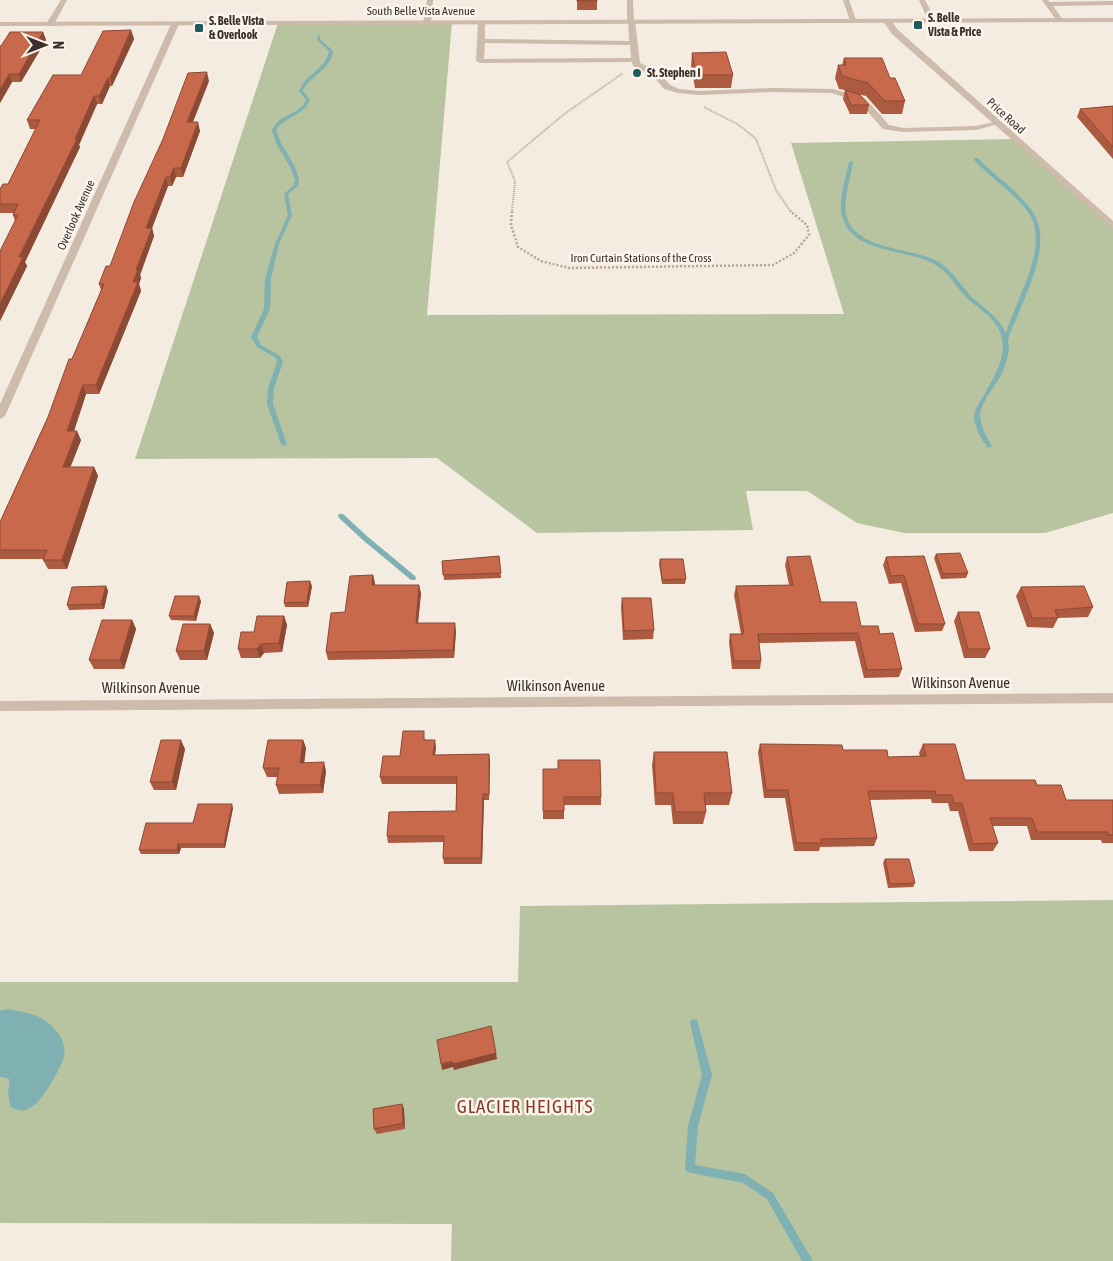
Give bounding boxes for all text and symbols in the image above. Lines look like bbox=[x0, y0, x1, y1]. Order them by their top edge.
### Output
street label: South Belle Vista Avenue bbox=[367, 4, 475, 18]
place label: S. Belle Vista & Price bbox=[927, 11, 982, 39]
place label: S. Belle Vista & Overlook bbox=[209, 14, 265, 42]
marker: S. Belle Vista & Price bbox=[912, 19, 924, 31]
north arrow bbox=[20, 20, 70, 70]
marker: S. Belle Vista & Overlook bbox=[193, 22, 205, 34]
text: N bbox=[50, 41, 66, 49]
place label: St. Stephen I bbox=[647, 66, 701, 80]
marker: St. Stephen I bbox=[631, 67, 643, 79]
street label: Price Road bbox=[984, 95, 1028, 137]
street label: Overlook Avenue bbox=[54, 178, 98, 252]
street label: Iron Curtain Stations of the Cross bbox=[570, 251, 712, 265]
street label: Wilkinson Avenue bbox=[912, 674, 1010, 691]
street label: Wilkinson Avenue bbox=[507, 677, 605, 694]
street label: Wilkinson Avenue bbox=[102, 679, 200, 696]
district label: GLACIER HEIGHTS bbox=[457, 1095, 593, 1117]

